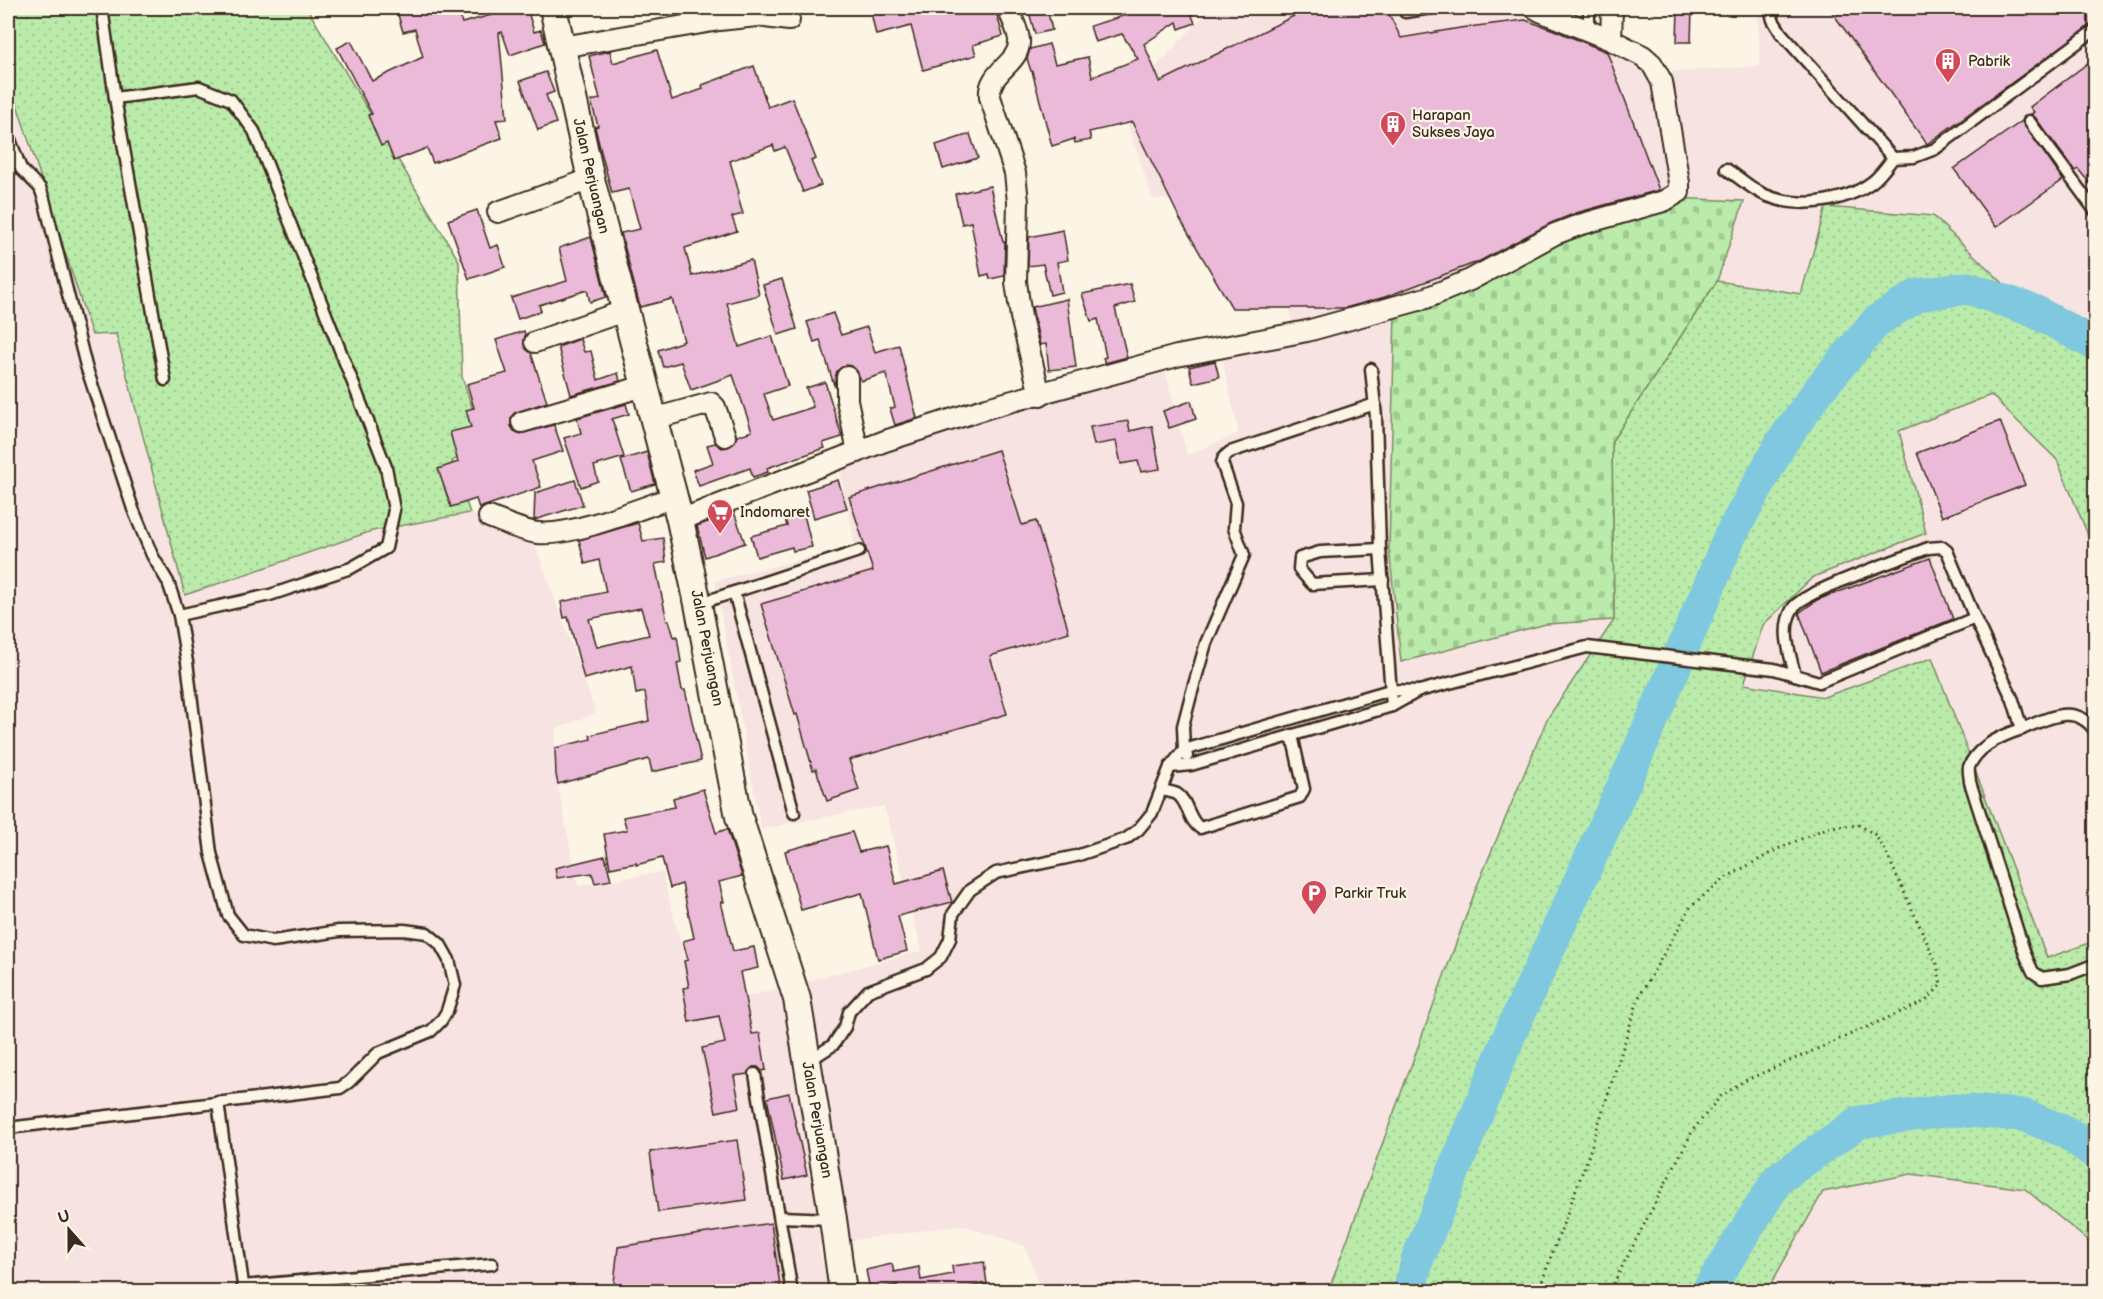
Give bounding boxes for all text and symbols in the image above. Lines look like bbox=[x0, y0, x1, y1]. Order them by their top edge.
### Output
building icon: Pabrik bbox=[1933, 46, 1963, 84]
place label: Pabrik bbox=[1968, 52, 2011, 71]
place label: Harapan Sukses Jaya bbox=[1412, 106, 1495, 142]
building icon: Harapan Sukses Jaya bbox=[1378, 109, 1408, 147]
street label: Jalan Perjuangan bbox=[568, 116, 614, 236]
supermarket icon: Indomaret bbox=[705, 497, 735, 535]
place label: Indomaret bbox=[740, 503, 810, 522]
street label: Jalan Perjuangan bbox=[686, 588, 728, 708]
parking icon: Parkir Truk bbox=[1299, 878, 1329, 916]
place label: Parkir Truk bbox=[1334, 884, 1407, 903]
street label: Jalan Perjuangan bbox=[797, 1060, 837, 1180]
north arrow bbox=[39, 1200, 99, 1260]
text: U bbox=[55, 1206, 73, 1228]

